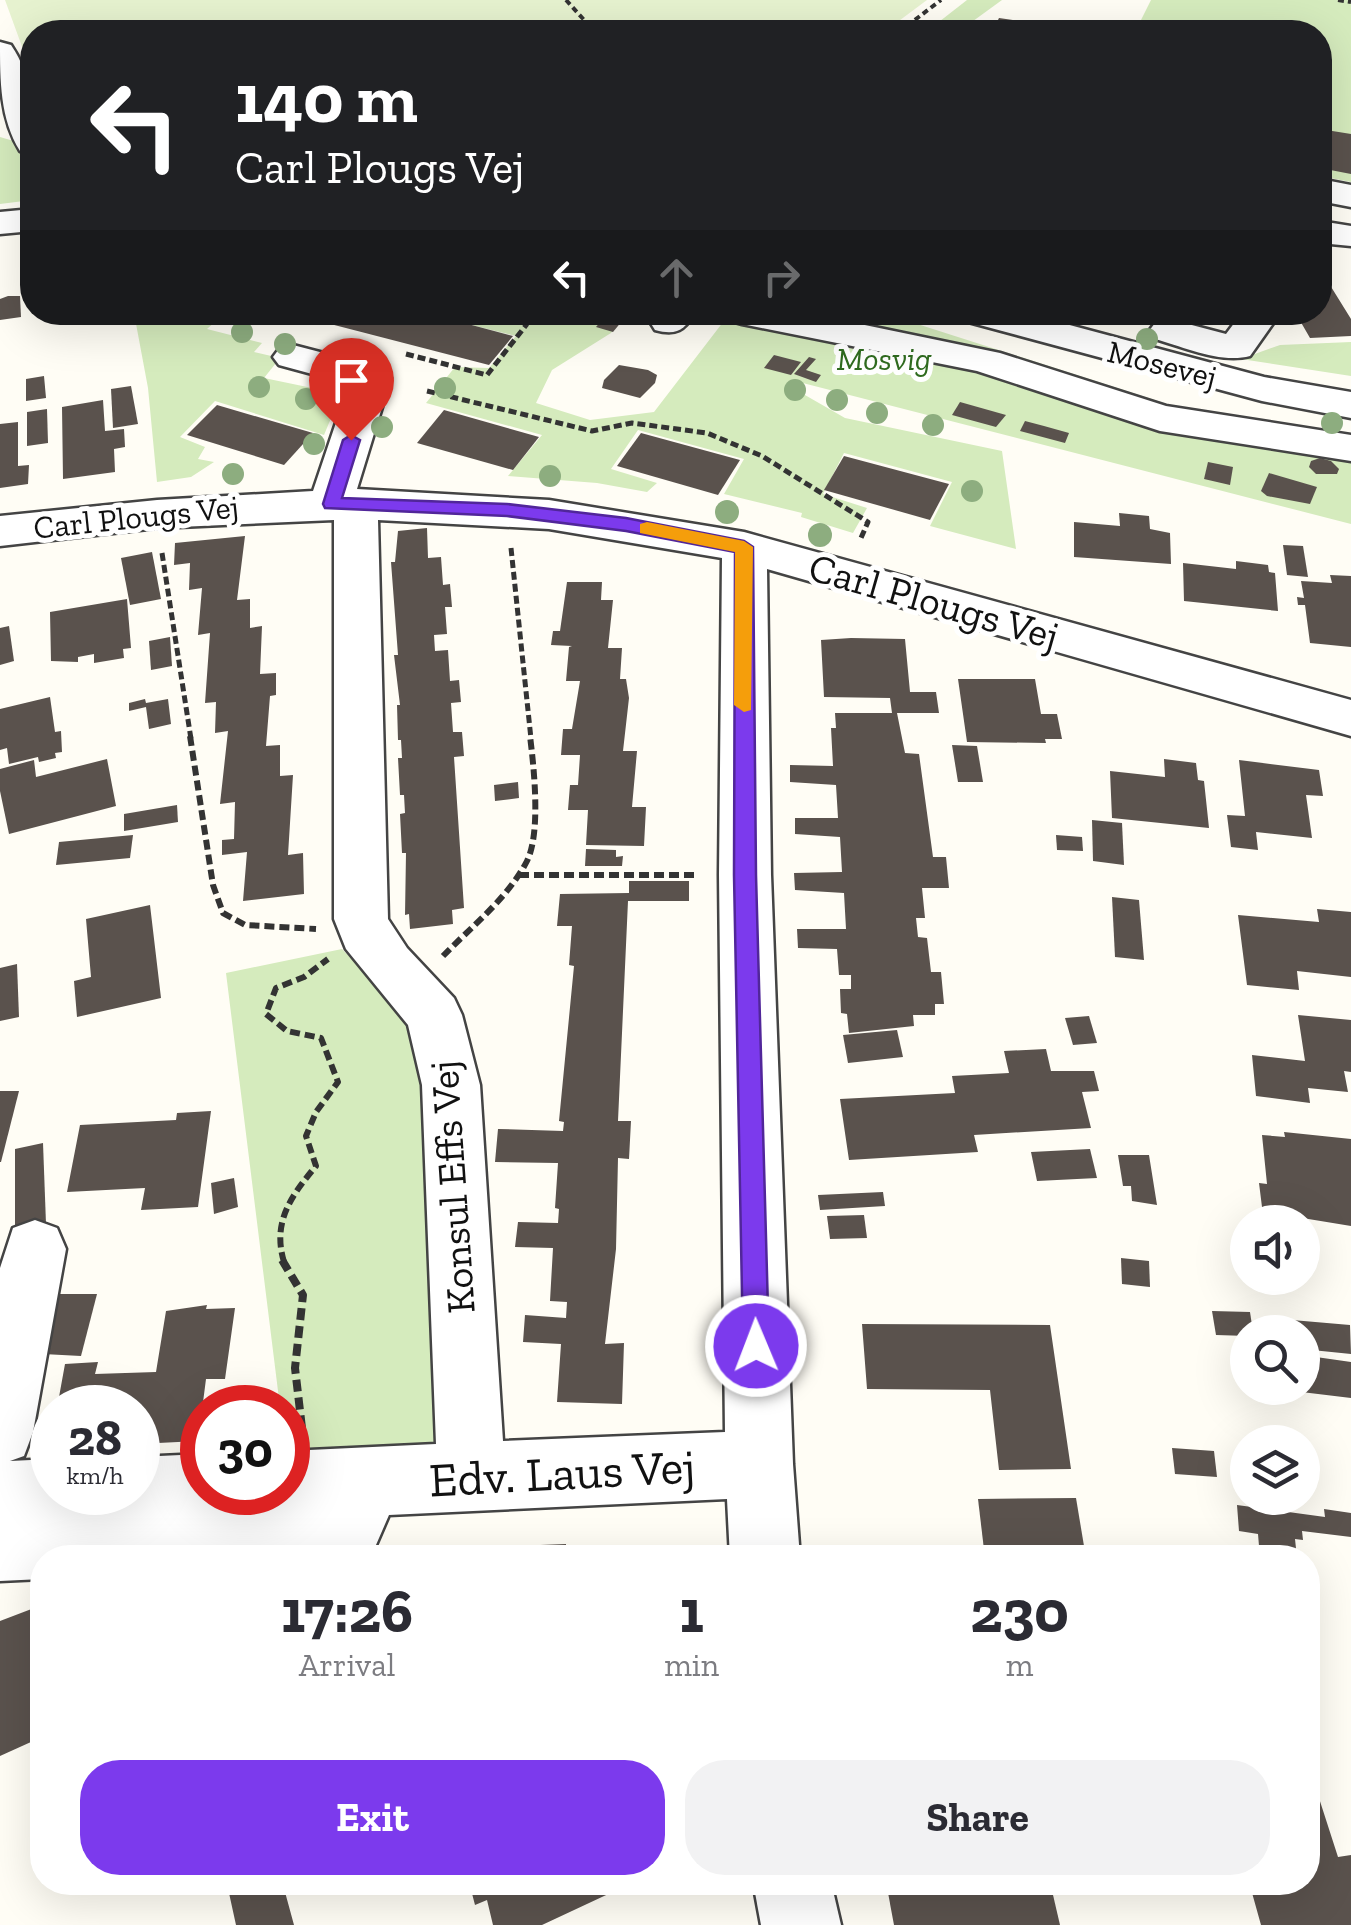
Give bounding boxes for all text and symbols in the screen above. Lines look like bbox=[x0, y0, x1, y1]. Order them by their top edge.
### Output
text: 140 m bbox=[235, 56, 418, 140]
icon: left bbox=[70, 60, 200, 190]
text: Carl Plougs Vej bbox=[235, 141, 524, 195]
icon: left bbox=[544, 250, 599, 305]
icon: ahead bbox=[649, 250, 704, 305]
icon: right bbox=[754, 250, 809, 305]
street label: Mosevej bbox=[1103, 332, 1221, 396]
pin bbox=[309, 338, 394, 441]
park label: Mosvig bbox=[837, 340, 932, 378]
icon: arrive bbox=[324, 353, 379, 408]
street label: Carl Plougs Vej bbox=[32, 487, 240, 547]
street label: Carl Plougs Vej bbox=[804, 542, 1064, 660]
street label: Konsul Effs Vej bbox=[419, 1059, 485, 1315]
map controls bbox=[1230, 1205, 1320, 1515]
button: sound bbox=[1230, 1205, 1320, 1295]
position arrow bbox=[704, 1294, 808, 1398]
button: search bbox=[1230, 1315, 1320, 1405]
speed limit sign: 30 bbox=[180, 1385, 310, 1515]
text: 28 bbox=[68, 1408, 122, 1468]
button: layers bbox=[1230, 1425, 1320, 1515]
street label: Edv. Laus Vej bbox=[428, 1438, 696, 1508]
text: km/h bbox=[66, 1460, 124, 1490]
text: 17:26 bbox=[281, 1575, 413, 1647]
text: 1 bbox=[679, 1575, 704, 1647]
text: 230 bbox=[970, 1575, 1069, 1647]
text: Arrival bbox=[299, 1646, 395, 1684]
text: min bbox=[664, 1646, 719, 1684]
text: m bbox=[1006, 1646, 1033, 1684]
button: Exit bbox=[80, 1760, 665, 1875]
button: Share bbox=[685, 1760, 1270, 1875]

